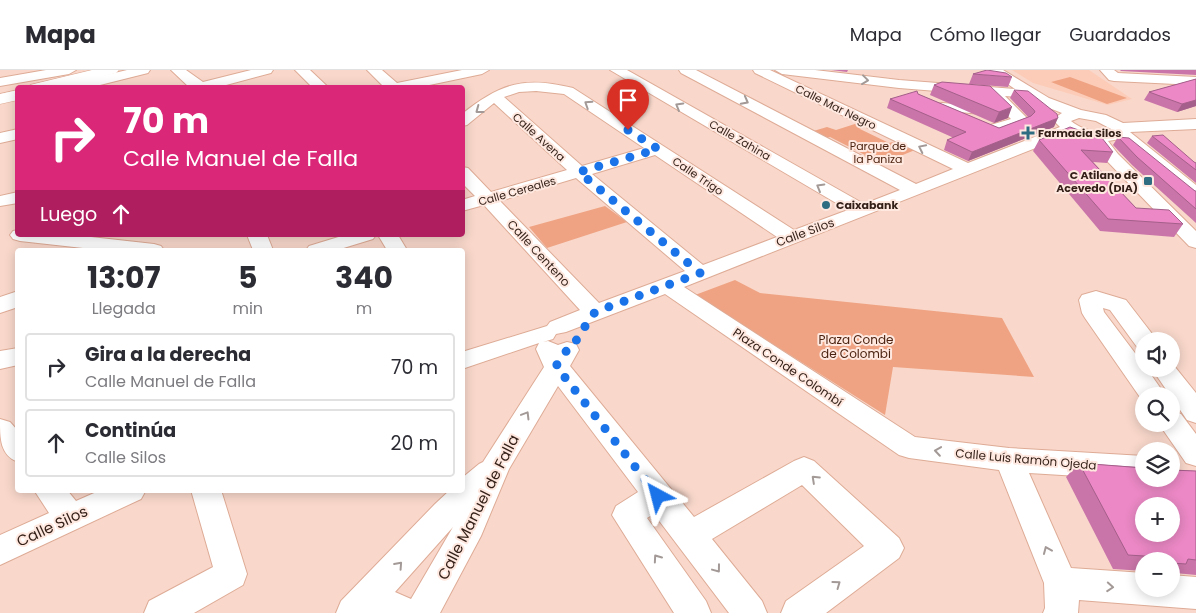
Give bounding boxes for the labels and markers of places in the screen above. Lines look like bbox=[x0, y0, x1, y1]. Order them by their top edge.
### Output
pin bbox=[607, 79, 649, 130]
place label: Farmacia Silos bbox=[1038, 125, 1121, 141]
marker: Farmacia Silos bbox=[1022, 127, 1034, 139]
place label: C Atilano de Acevedo (DIA) bbox=[1056, 167, 1138, 196]
marker: C Atilano de Acevedo (DIA) bbox=[1142, 175, 1154, 187]
place label: Caixabank bbox=[836, 197, 898, 213]
marker: Caixabank bbox=[820, 199, 832, 211]

